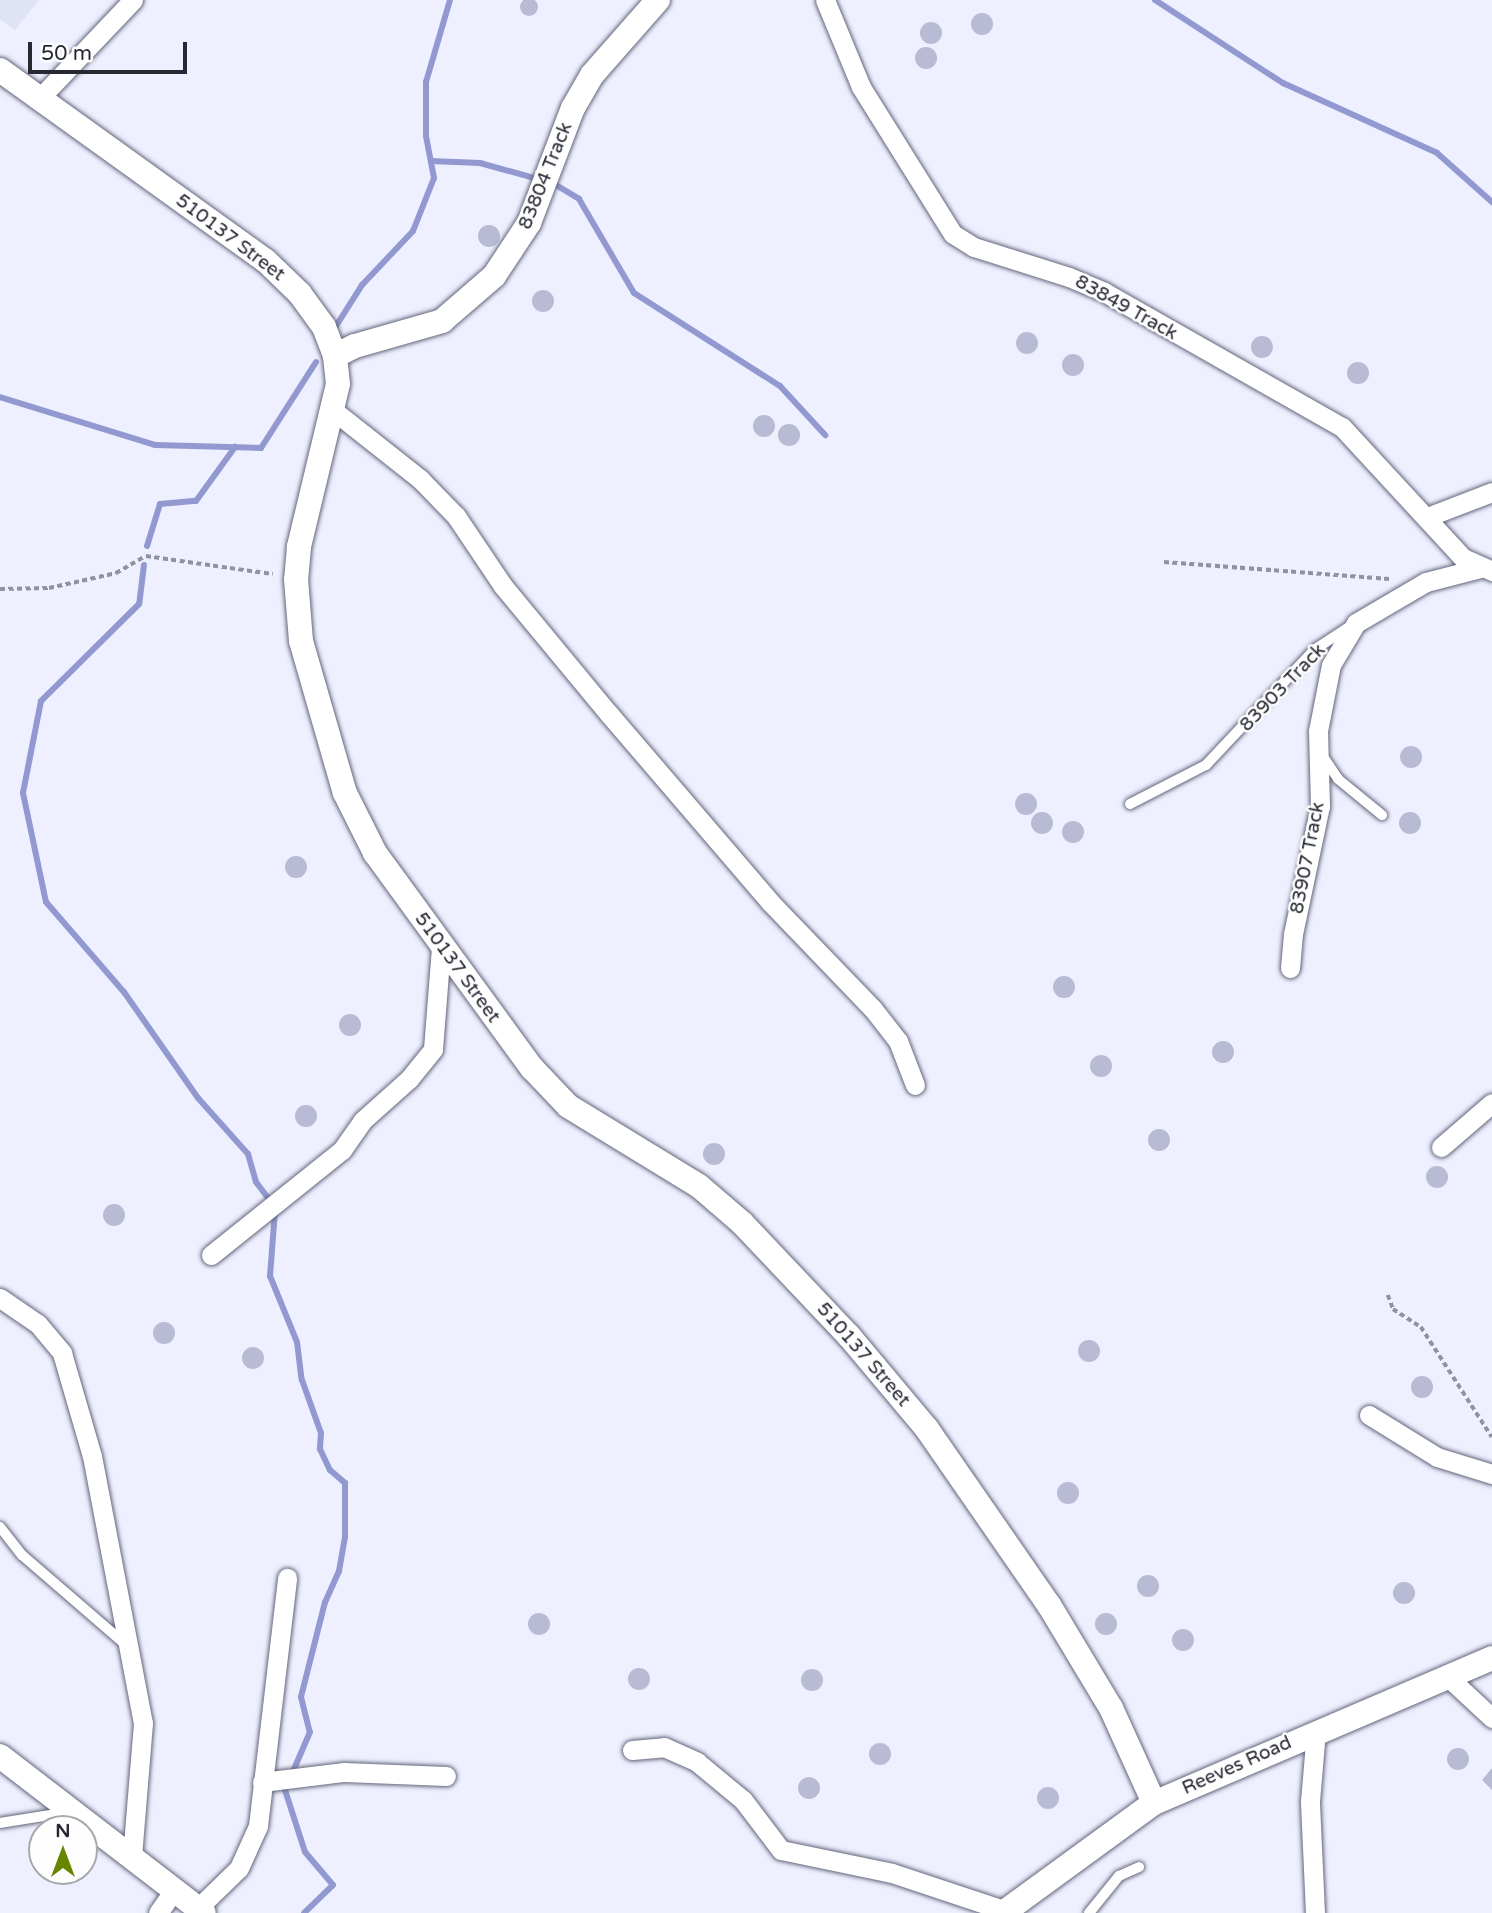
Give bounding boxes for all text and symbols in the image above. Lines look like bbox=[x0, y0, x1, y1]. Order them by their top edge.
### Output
scale bar bbox=[32, 28, 191, 72]
text: 50 m bbox=[41, 41, 92, 66]
street label: 83804 Track bbox=[514, 119, 578, 233]
street label: 510137 Street bbox=[171, 190, 289, 286]
street label: 83849 Track bbox=[1071, 271, 1181, 345]
street label: 83903 Track bbox=[1235, 639, 1331, 737]
street label: 83907 Track bbox=[1286, 800, 1330, 916]
street label: 510137 Street bbox=[409, 908, 505, 1028]
street label: 510137 Street bbox=[811, 1298, 915, 1412]
street label: Reeves Road bbox=[1179, 1732, 1295, 1800]
north arrow bbox=[28, 1815, 98, 1885]
text: N bbox=[55, 1820, 71, 1842]

